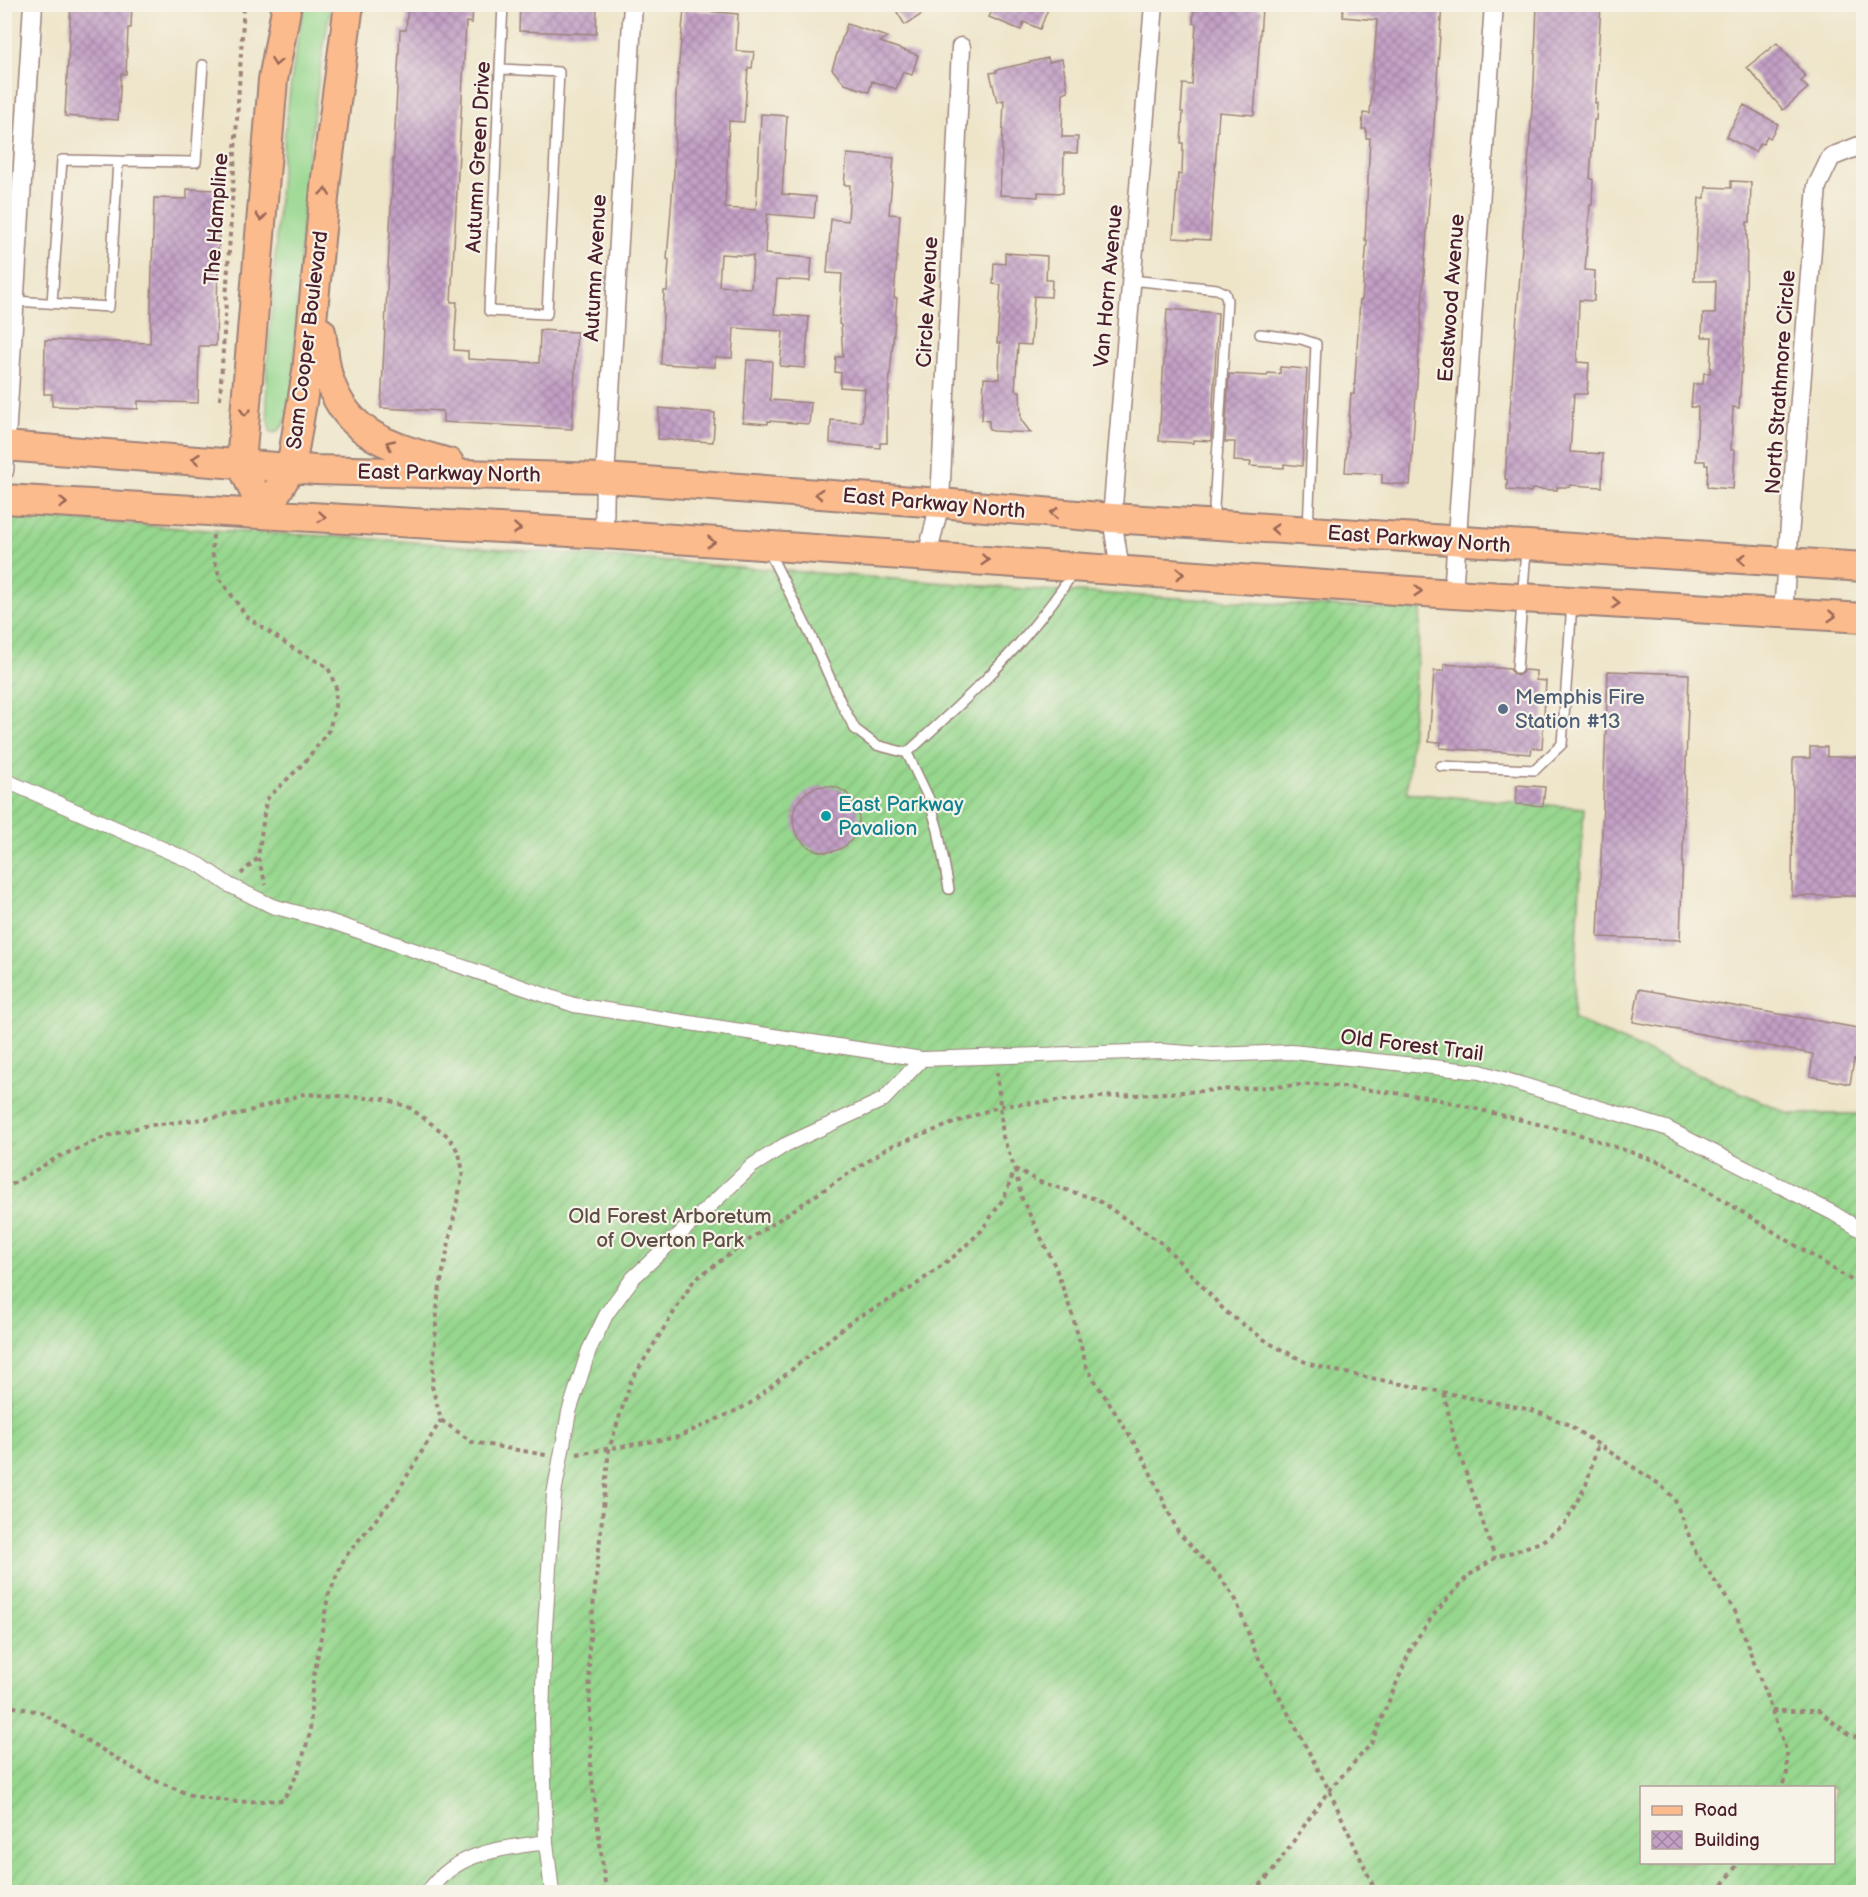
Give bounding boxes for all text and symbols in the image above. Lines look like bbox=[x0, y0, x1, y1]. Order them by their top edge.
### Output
one-way arrow bbox=[271, 57, 283, 67]
street label: Autumn Green Drive bbox=[461, 61, 496, 254]
street label: The Hampline bbox=[199, 152, 234, 286]
one-way arrow bbox=[318, 187, 331, 196]
street label: Autumn Avenue bbox=[579, 194, 612, 342]
street label: Van Horn Avenue bbox=[1089, 203, 1128, 369]
one-way arrow bbox=[255, 213, 268, 222]
street label: Eastwood Avenue bbox=[1433, 213, 1470, 383]
street label: Sam Cooper Boulevard bbox=[282, 229, 333, 451]
street label: Circle Avenue bbox=[912, 236, 943, 368]
street label: North Strathmore Circle bbox=[1760, 269, 1801, 495]
one-way arrow bbox=[239, 407, 252, 416]
one-way arrow bbox=[385, 439, 396, 451]
one-way arrow bbox=[192, 453, 201, 466]
street label: East Parkway North bbox=[357, 459, 541, 488]
street label: East Parkway North bbox=[841, 483, 1026, 524]
one-way arrow bbox=[814, 487, 823, 500]
one-way arrow bbox=[58, 496, 67, 509]
one-way arrow bbox=[1049, 507, 1058, 520]
one-way arrow bbox=[318, 510, 327, 523]
street label: East Parkway North bbox=[1327, 521, 1511, 558]
one-way arrow bbox=[512, 522, 521, 535]
one-way arrow bbox=[1271, 523, 1280, 536]
one-way arrow bbox=[707, 535, 716, 548]
one-way arrow bbox=[1738, 552, 1747, 565]
one-way arrow bbox=[981, 554, 990, 567]
one-way arrow bbox=[1175, 567, 1185, 580]
one-way arrow bbox=[1413, 584, 1423, 597]
one-way arrow bbox=[1612, 596, 1621, 609]
one-way arrow bbox=[1827, 609, 1836, 622]
place label: Memphis Fire Station #13 bbox=[1515, 685, 1645, 734]
marker: Memphis Fire Station #13 bbox=[1496, 702, 1510, 716]
place label: East Parkway Pavalion bbox=[838, 792, 964, 841]
marker: East Parkway Pavalion bbox=[819, 809, 833, 823]
street label: Old Forest Trail bbox=[1339, 1024, 1485, 1067]
park label: Old Forest Arboretum of Overton Park bbox=[568, 1204, 772, 1253]
legend bbox=[1640, 1786, 1835, 1864]
text: Road bbox=[1694, 1800, 1738, 1821]
text: Building bbox=[1694, 1830, 1760, 1851]

